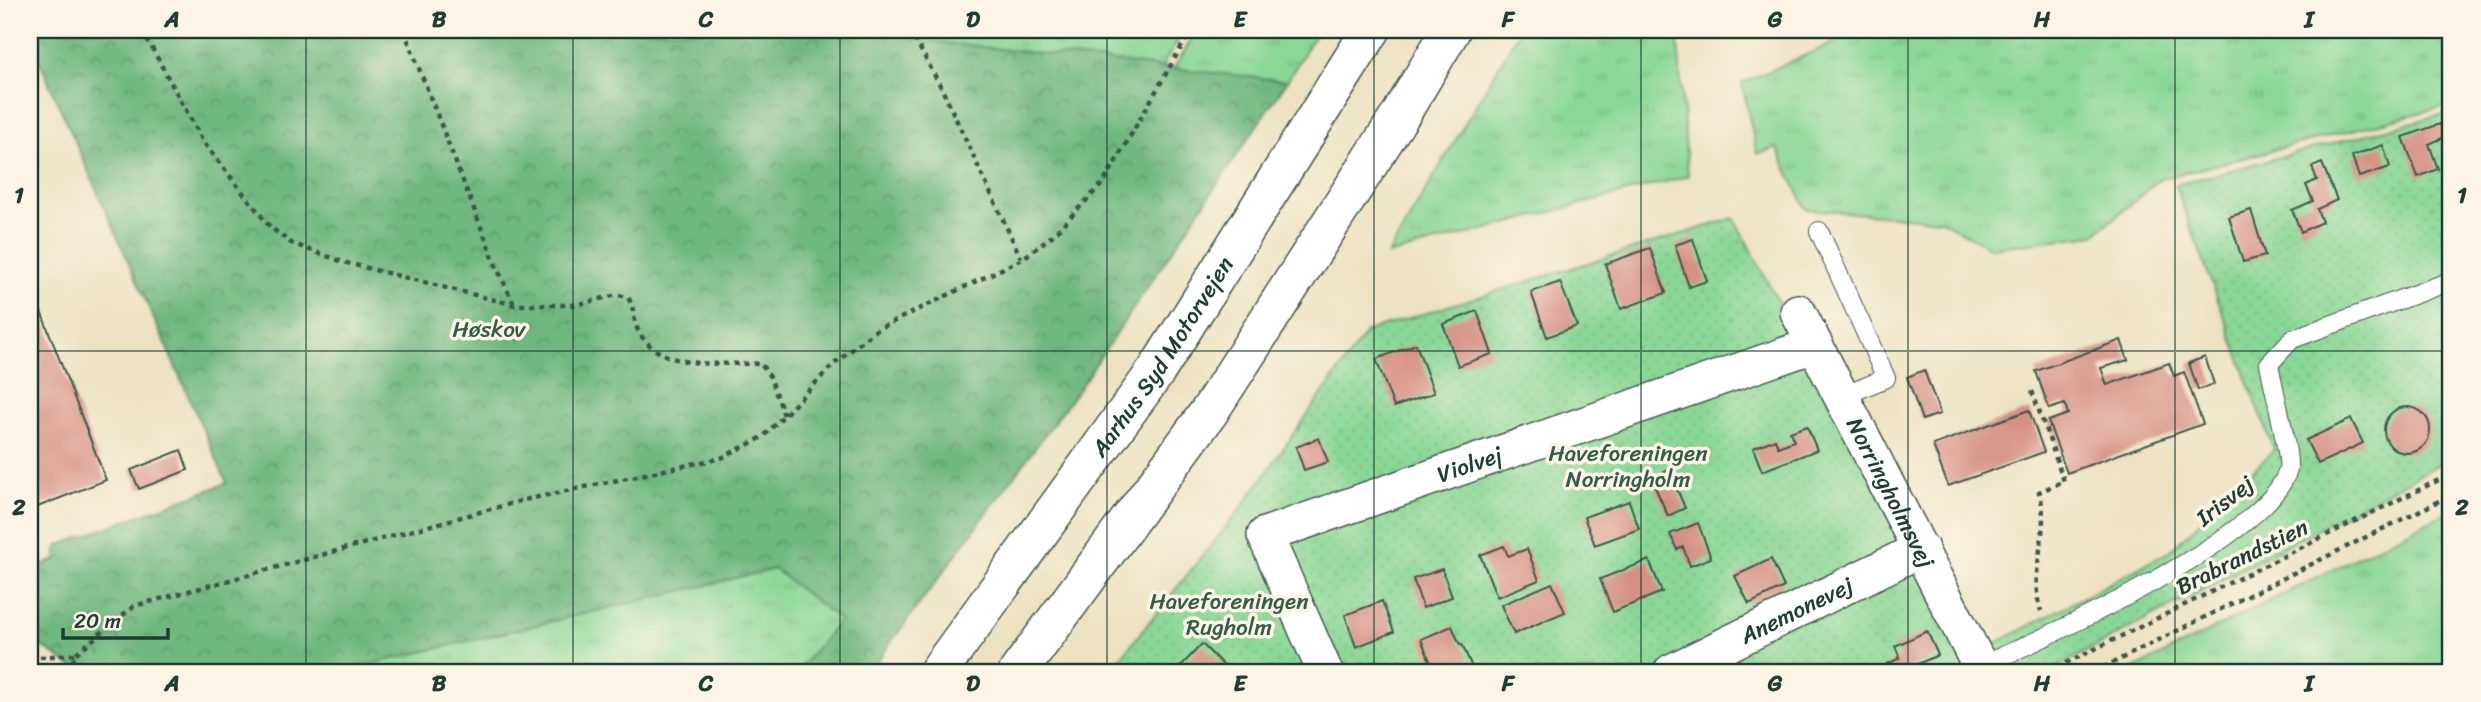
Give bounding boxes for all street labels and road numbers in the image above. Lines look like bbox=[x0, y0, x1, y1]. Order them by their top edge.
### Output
street label: Aarhus Syd Motorvejen bbox=[1079, 248, 1244, 467]
street label: Norringholmsvej bbox=[1835, 410, 1947, 576]
street label: Violvej bbox=[1431, 433, 1509, 495]
street label: Irisvej bbox=[2186, 464, 2264, 538]
street label: Brabrandstien bbox=[2169, 507, 2315, 607]
street label: Anemonevej bbox=[1732, 565, 1861, 656]

